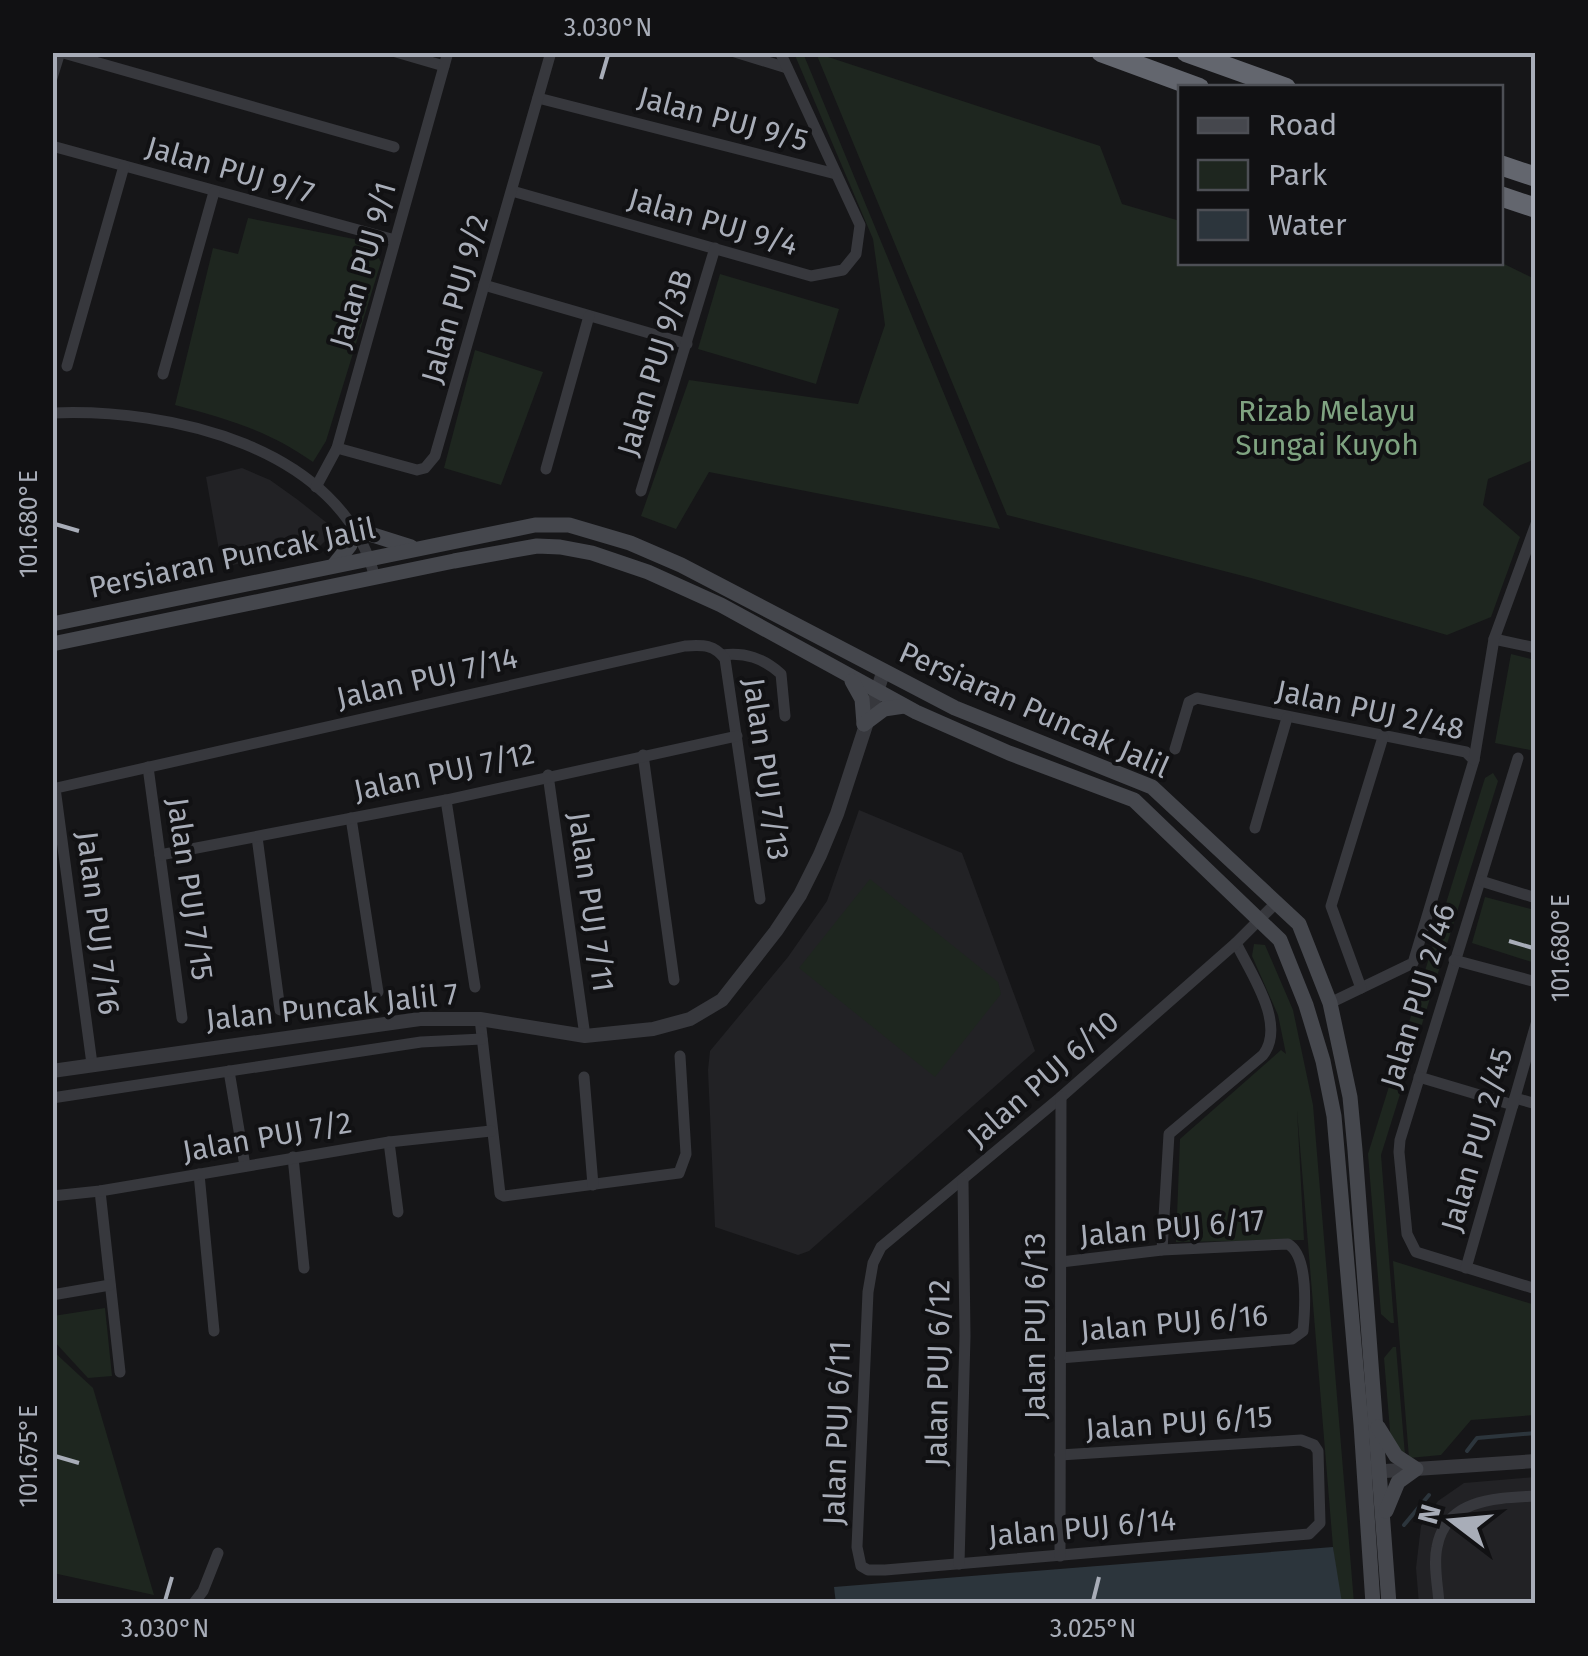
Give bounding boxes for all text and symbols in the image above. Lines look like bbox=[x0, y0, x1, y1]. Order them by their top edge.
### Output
text: 3.030°N bbox=[564, 13, 652, 43]
street label: Jalan PUJ 9/5 bbox=[634, 79, 812, 159]
legend bbox=[1178, 85, 1503, 265]
text: Road bbox=[1268, 107, 1337, 143]
street label: Jalan PUJ 9/7 bbox=[142, 129, 318, 211]
text: Park bbox=[1268, 157, 1328, 193]
street label: Jalan PUJ 9/1 bbox=[322, 178, 404, 352]
street label: Jalan PUJ 9/4 bbox=[624, 181, 802, 263]
text: Water bbox=[1268, 207, 1347, 243]
street label: Jalan PUJ 9/2 bbox=[414, 211, 496, 387]
street label: Jalan PUJ 9/3B bbox=[610, 266, 700, 460]
park label: Rizab Melayu Sungai Kuyoh bbox=[1235, 393, 1419, 463]
text: 101.680°E bbox=[14, 470, 44, 578]
street label: Persiaran Puncak Jalil bbox=[86, 510, 379, 606]
street label: Persiaran Puncak Jalil bbox=[893, 634, 1175, 786]
street label: Jalan PUJ 7/14 bbox=[333, 640, 521, 716]
street label: Jalan PUJ 2/48 bbox=[1273, 672, 1467, 748]
street label: Jalan PUJ 7/13 bbox=[735, 675, 797, 863]
street label: Jalan PUJ 7/12 bbox=[350, 735, 538, 809]
street label: Jalan PUJ 7/15 bbox=[159, 795, 221, 983]
street label: Jalan PUJ 7/11 bbox=[561, 810, 621, 994]
street label: Jalan PUJ 7/16 bbox=[69, 829, 127, 1017]
text: 101.680°E bbox=[1546, 894, 1576, 1002]
street label: Jalan PUJ 2/46 bbox=[1373, 899, 1463, 1093]
street label: Jalan Puncak Jalil 7 bbox=[204, 976, 460, 1038]
street label: Jalan PUJ 6/10 bbox=[960, 1003, 1126, 1155]
street label: Jalan PUJ 2/45 bbox=[1434, 1044, 1520, 1236]
street label: Jalan PUJ 7/2 bbox=[180, 1104, 354, 1170]
street label: Jalan PUJ 6/17 bbox=[1078, 1202, 1266, 1254]
street label: Jalan PUJ 6/13 bbox=[1017, 1232, 1053, 1420]
street label: Jalan PUJ 6/12 bbox=[918, 1279, 958, 1467]
street label: Jalan PUJ 6/16 bbox=[1079, 1297, 1269, 1349]
street label: Jalan PUJ 6/11 bbox=[816, 1340, 858, 1526]
street label: Jalan PUJ 6/15 bbox=[1084, 1399, 1274, 1447]
text: 101.675°E bbox=[14, 1405, 44, 1507]
north arrow bbox=[1403, 1471, 1503, 1571]
text: N bbox=[1411, 1501, 1448, 1528]
street label: Jalan PUJ 6/14 bbox=[987, 1502, 1177, 1554]
text: 3.030°N bbox=[121, 1614, 209, 1644]
text: 3.025°N bbox=[1050, 1614, 1136, 1644]

